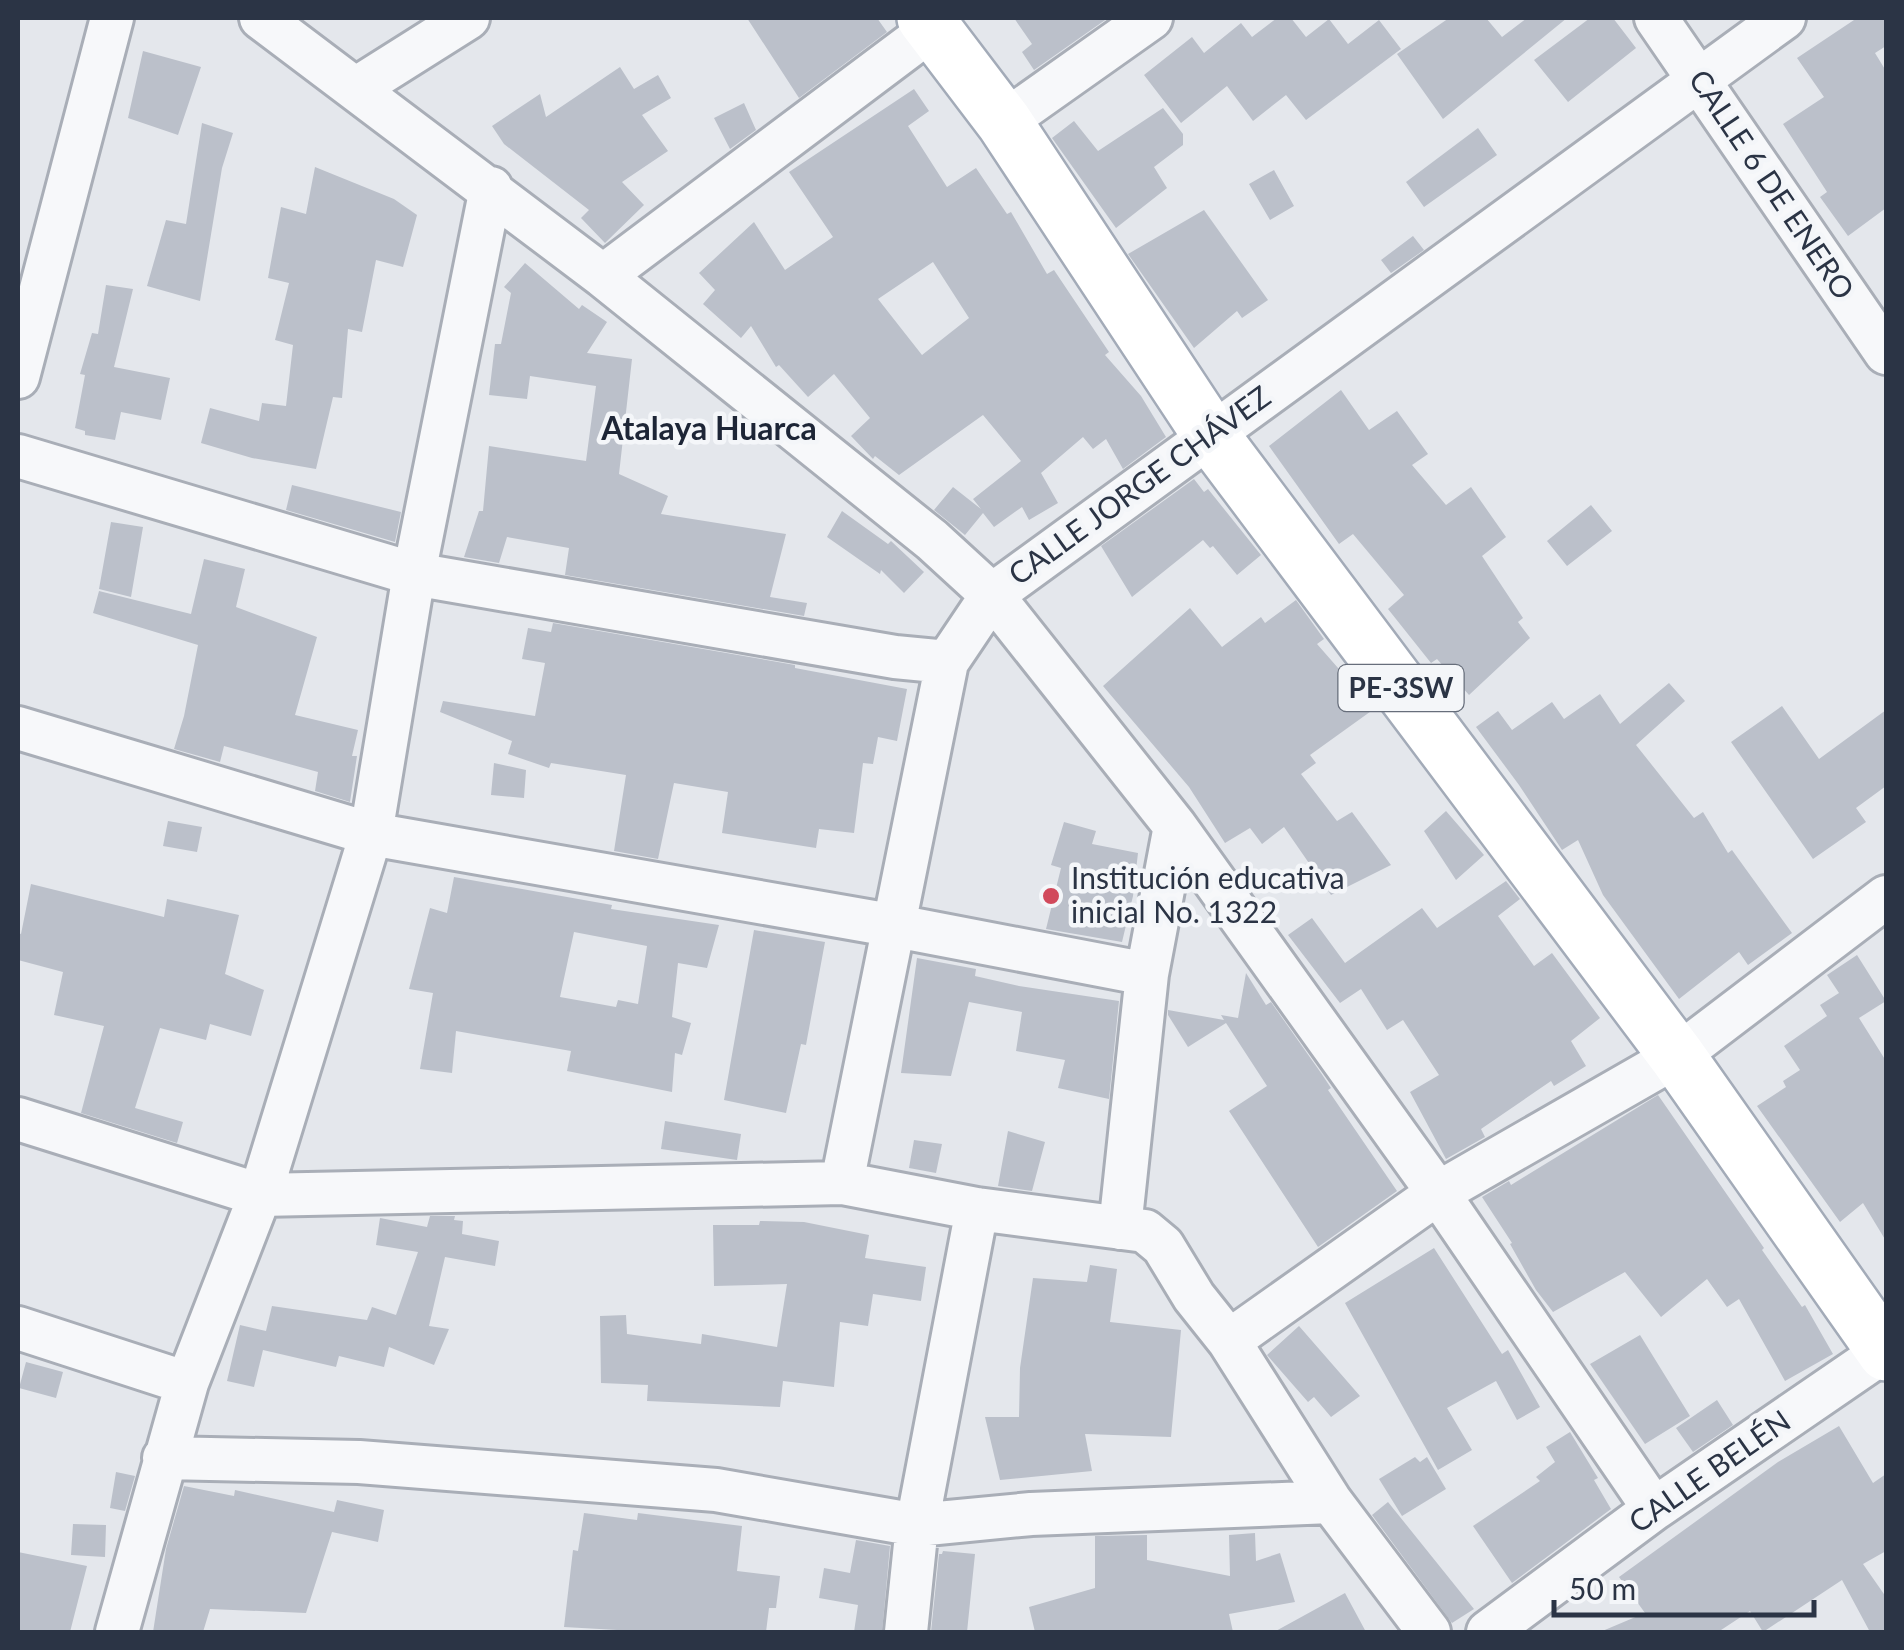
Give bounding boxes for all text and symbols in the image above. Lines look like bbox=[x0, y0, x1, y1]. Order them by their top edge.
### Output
street label: CALLE 6 DE ENERO bbox=[1682, 62, 1863, 306]
street label: CALLE JORGE CHÁVEZ bbox=[1001, 377, 1277, 591]
district label: Atalaya Huarca bbox=[600, 408, 817, 447]
road number: PE-3SW bbox=[1338, 665, 1464, 711]
place label: Institución educativa inicial No. 1322 bbox=[1071, 859, 1345, 929]
marker: Institución educativa inicial No. 1322 bbox=[1040, 885, 1062, 907]
street label: CALLE BELÉN bbox=[1621, 1402, 1796, 1539]
scale bar bbox=[1554, 1555, 1814, 1617]
text: 50 m bbox=[1569, 1570, 1636, 1606]

